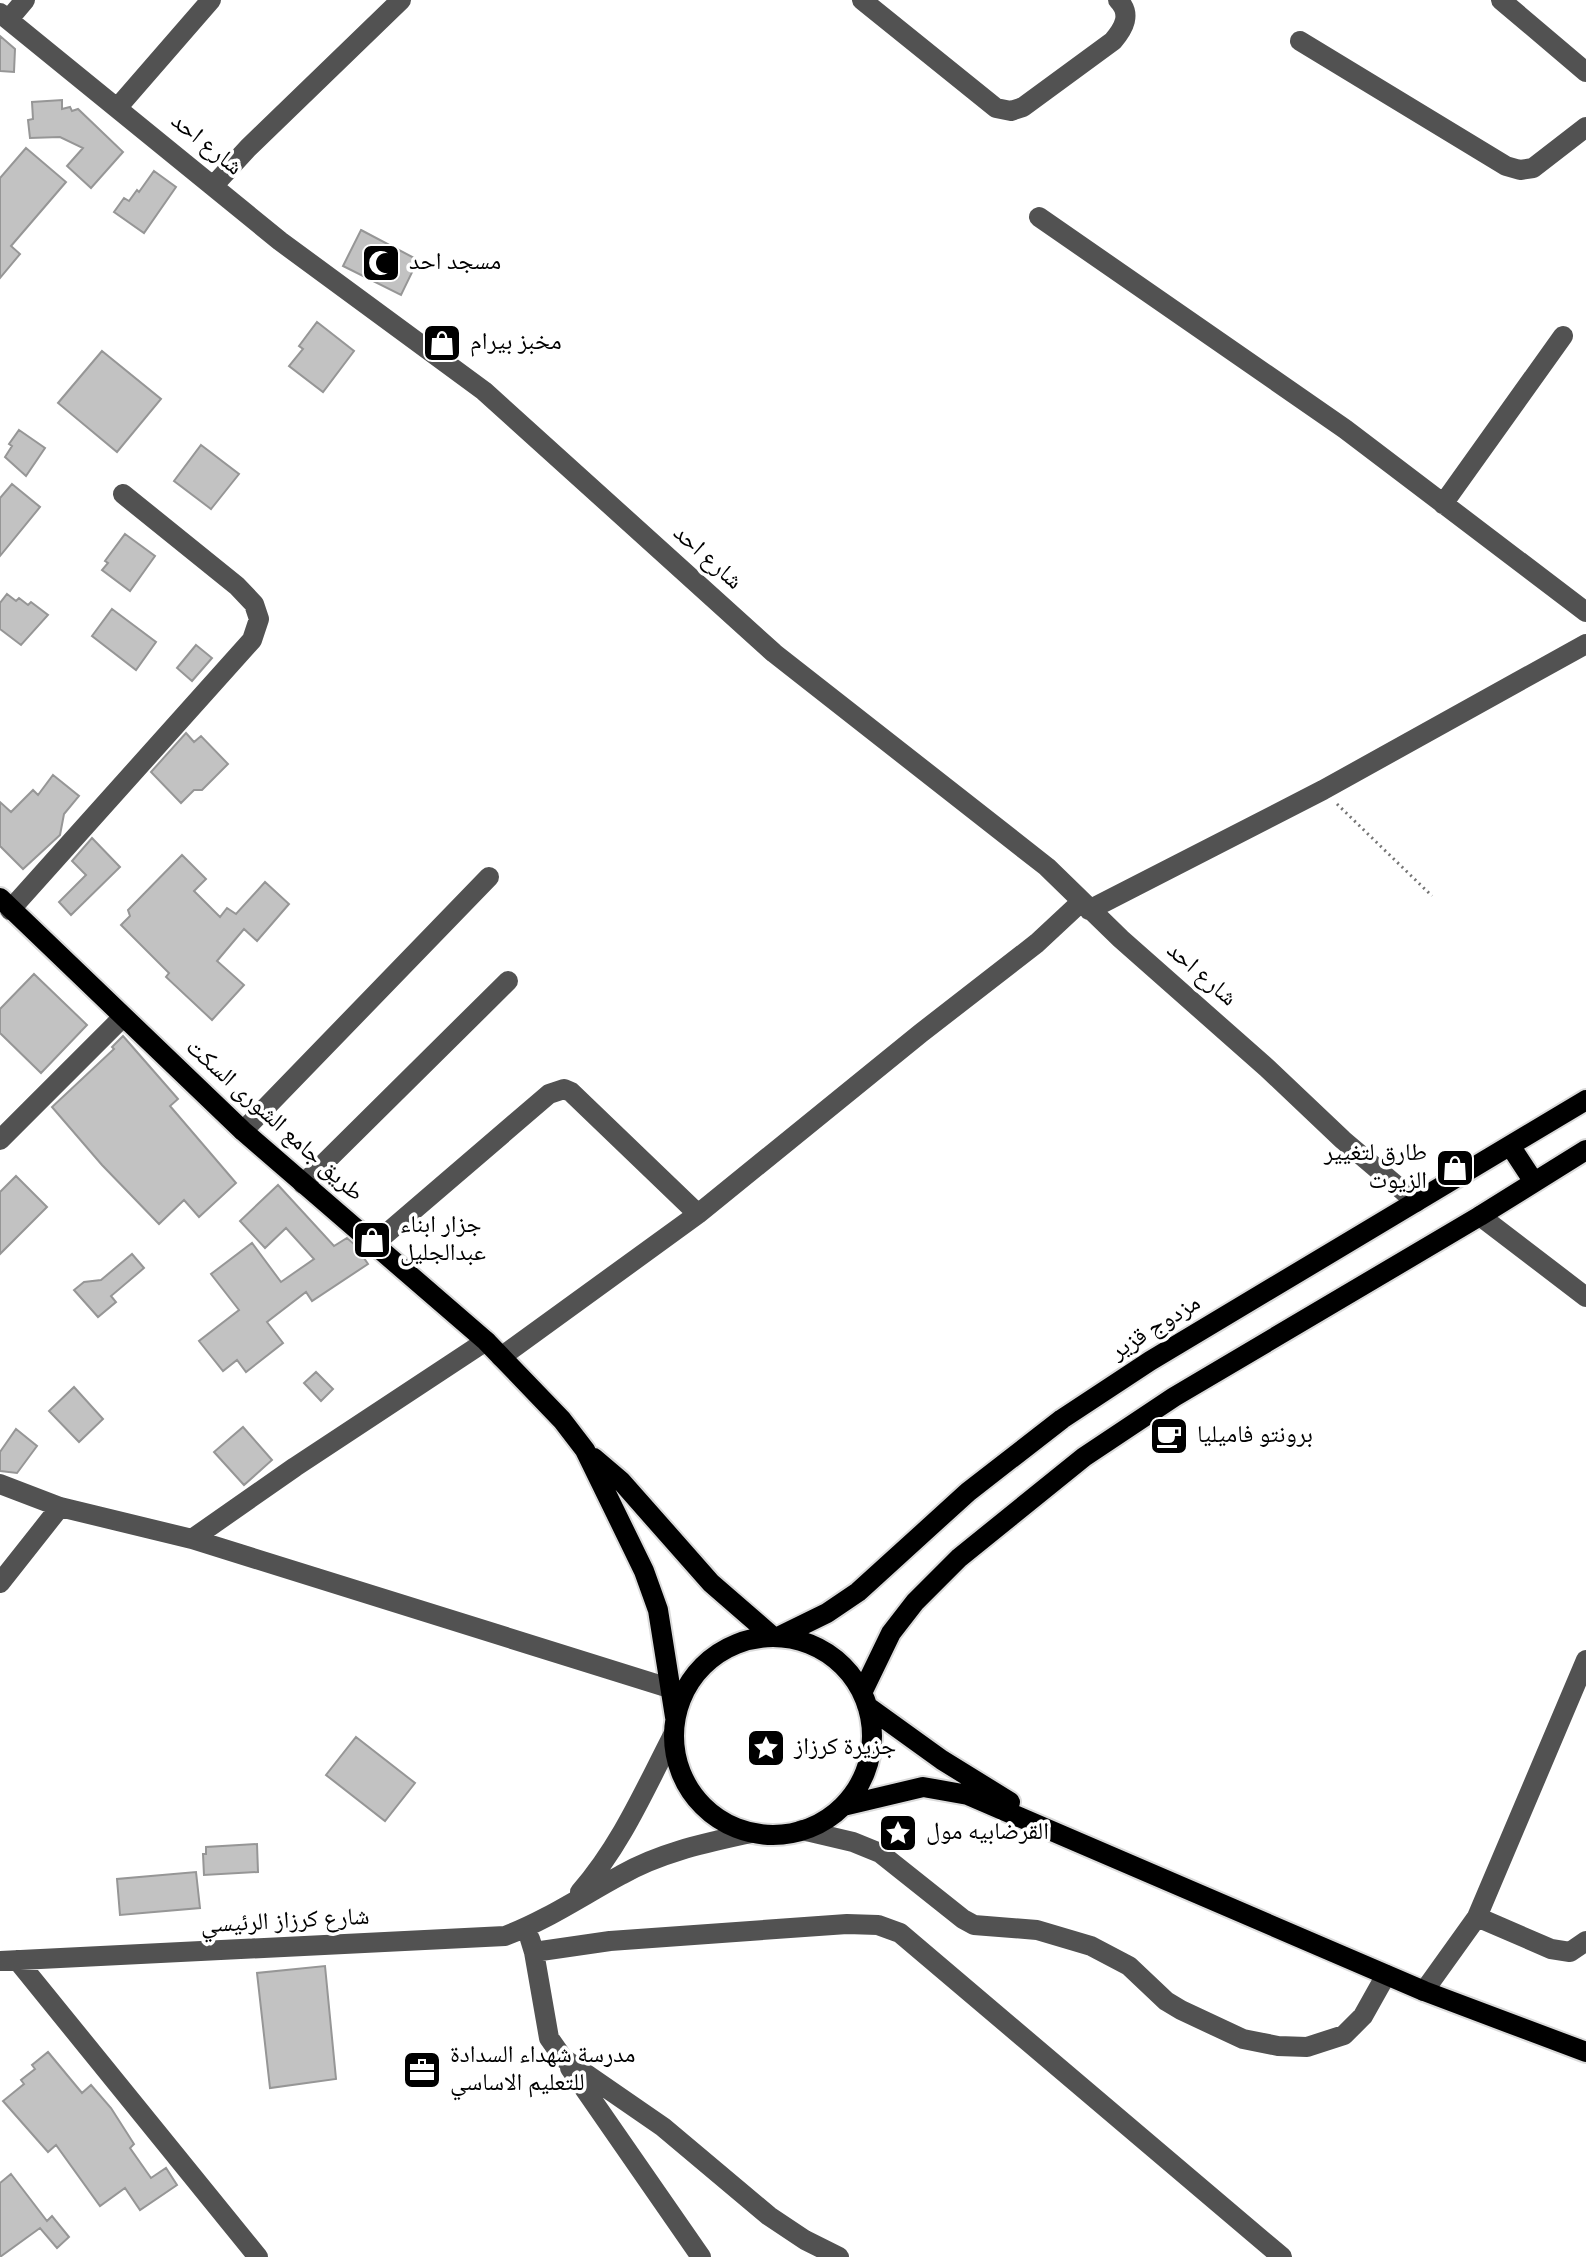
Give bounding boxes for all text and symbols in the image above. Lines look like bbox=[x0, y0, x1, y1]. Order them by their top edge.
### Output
street label: شارع احد bbox=[164, 107, 248, 183]
mosque icon: مسجد احد bbox=[360, 242, 402, 284]
place label: مسجد احد bbox=[409, 248, 501, 278]
shop icon: مخبز بيرام bbox=[421, 322, 463, 364]
place label: مخبز بيرام bbox=[470, 328, 562, 358]
street label: شارع احد bbox=[666, 519, 748, 597]
street label: شارع احد bbox=[1160, 936, 1242, 1014]
street label: طريق جامع الشورى السكت bbox=[179, 1033, 369, 1209]
place label: طارق لتغيير الزيوت bbox=[1323, 1139, 1427, 1197]
shop icon: طارق لتغيير الزيوت bbox=[1434, 1147, 1476, 1189]
place label: جزار ابناء عبدالجليل bbox=[400, 1211, 486, 1269]
shop icon: جزار ابناء عبدالجليل bbox=[351, 1219, 393, 1261]
street label: مزدوج قزير bbox=[1105, 1289, 1207, 1368]
cafe icon: برونتو فاميليا bbox=[1148, 1415, 1190, 1457]
place label: برونتو فاميليا bbox=[1197, 1421, 1313, 1451]
place icon: جزيرة كرزاز bbox=[745, 1727, 787, 1769]
place label: جزيرة كرزاز bbox=[793, 1733, 896, 1763]
place icon: القرضابيه مول bbox=[877, 1812, 919, 1854]
place label: القرضابيه مول bbox=[926, 1818, 1049, 1848]
street label: شارع كرزاز الرئيسي bbox=[200, 1903, 370, 1943]
place label: مدرسة شهداء السدادة للتعليم الاساسي bbox=[450, 2041, 636, 2101]
office icon: مدرسة شهداء السدادة للتعليم الاساسي bbox=[401, 2049, 443, 2091]

